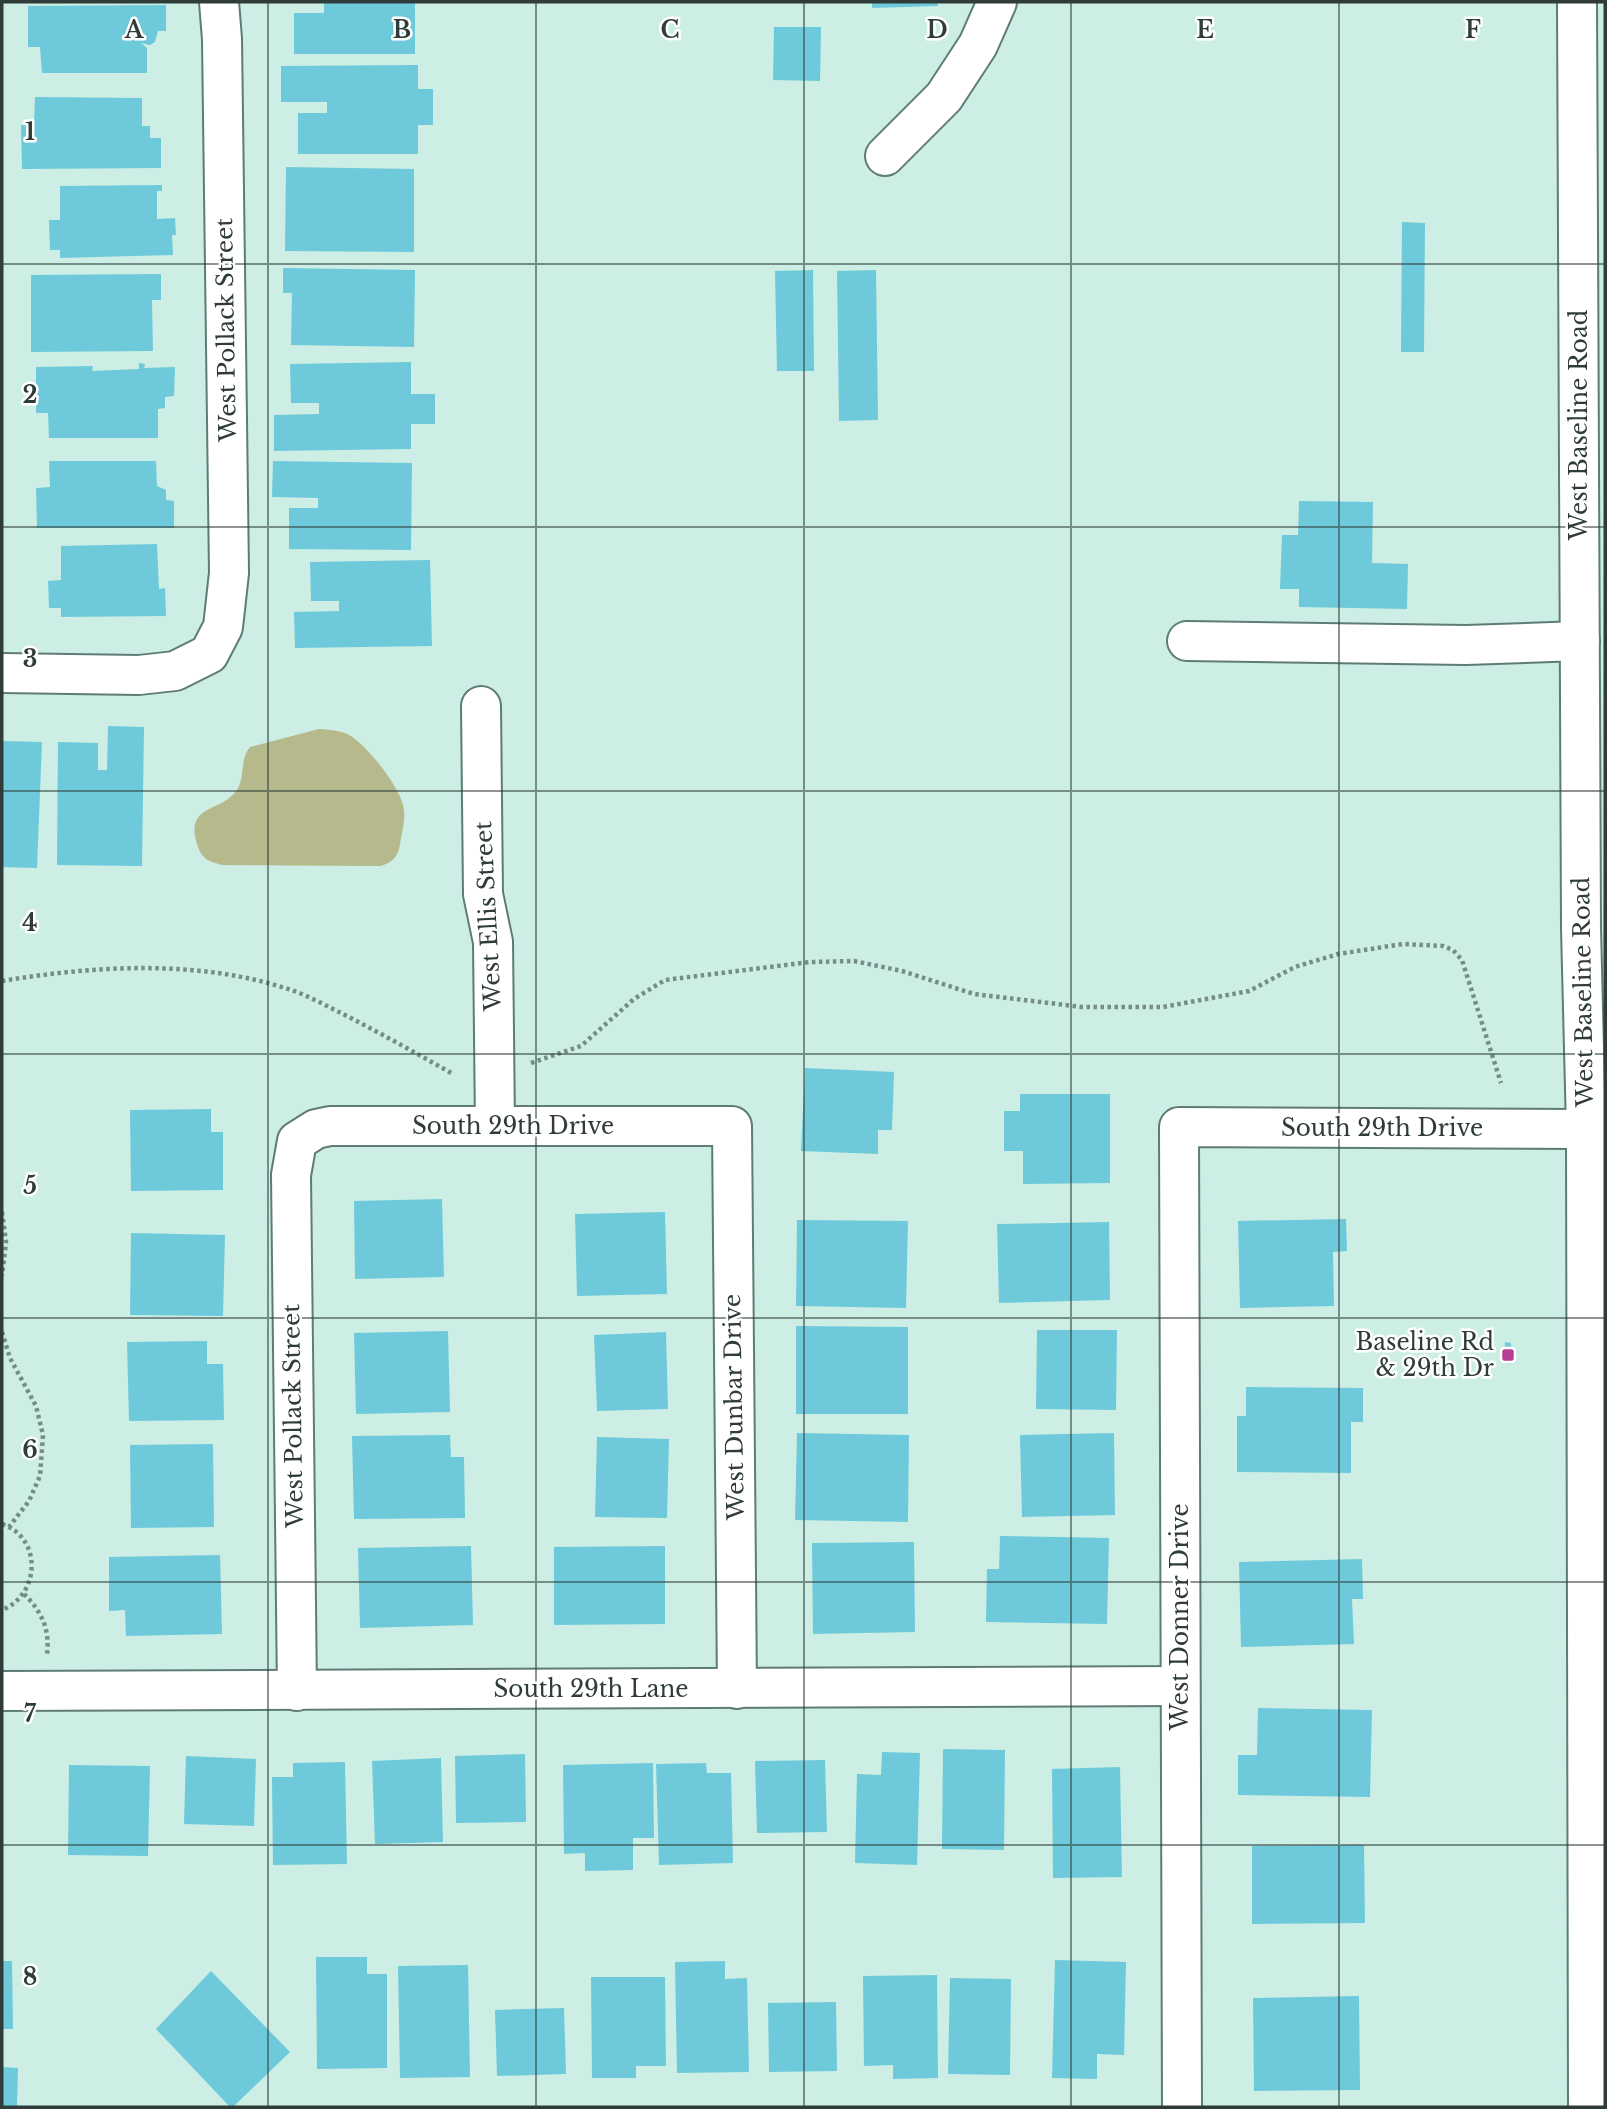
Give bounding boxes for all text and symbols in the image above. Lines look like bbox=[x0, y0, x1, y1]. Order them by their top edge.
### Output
text: A bbox=[124, 16, 145, 44]
text: B bbox=[393, 16, 411, 44]
text: C bbox=[661, 16, 679, 44]
text: D bbox=[926, 16, 948, 44]
text: E bbox=[1196, 16, 1214, 44]
text: F bbox=[1465, 16, 1481, 44]
text: 1 bbox=[25, 118, 35, 146]
street label: West Pollack Street bbox=[210, 217, 242, 443]
street label: West Baseline Road bbox=[1565, 310, 1593, 541]
text: 2 bbox=[23, 381, 37, 409]
text: 3 bbox=[23, 645, 37, 673]
street label: West Ellis Street bbox=[469, 820, 507, 1013]
street label: West Baseline Road bbox=[1567, 877, 1599, 1108]
text: 4 bbox=[22, 909, 38, 937]
street label: South 29th Drive bbox=[412, 1112, 614, 1140]
street label: South 29th Drive bbox=[1281, 1114, 1483, 1142]
text: 5 bbox=[23, 1172, 37, 1200]
street label: West Dunbar Drive bbox=[718, 1294, 750, 1521]
street label: West Pollack Street bbox=[277, 1303, 309, 1529]
place label: Baseline Rd & 29th Dr bbox=[1356, 1328, 1494, 1382]
marker: Baseline Rd & 29th Dr bbox=[1500, 1347, 1516, 1363]
text: 6 bbox=[22, 1436, 38, 1464]
street label: West Donner Drive bbox=[1166, 1503, 1194, 1732]
street label: South 29th Lane bbox=[494, 1675, 688, 1703]
text: 7 bbox=[24, 1700, 37, 1728]
text: 8 bbox=[23, 1963, 37, 1991]

